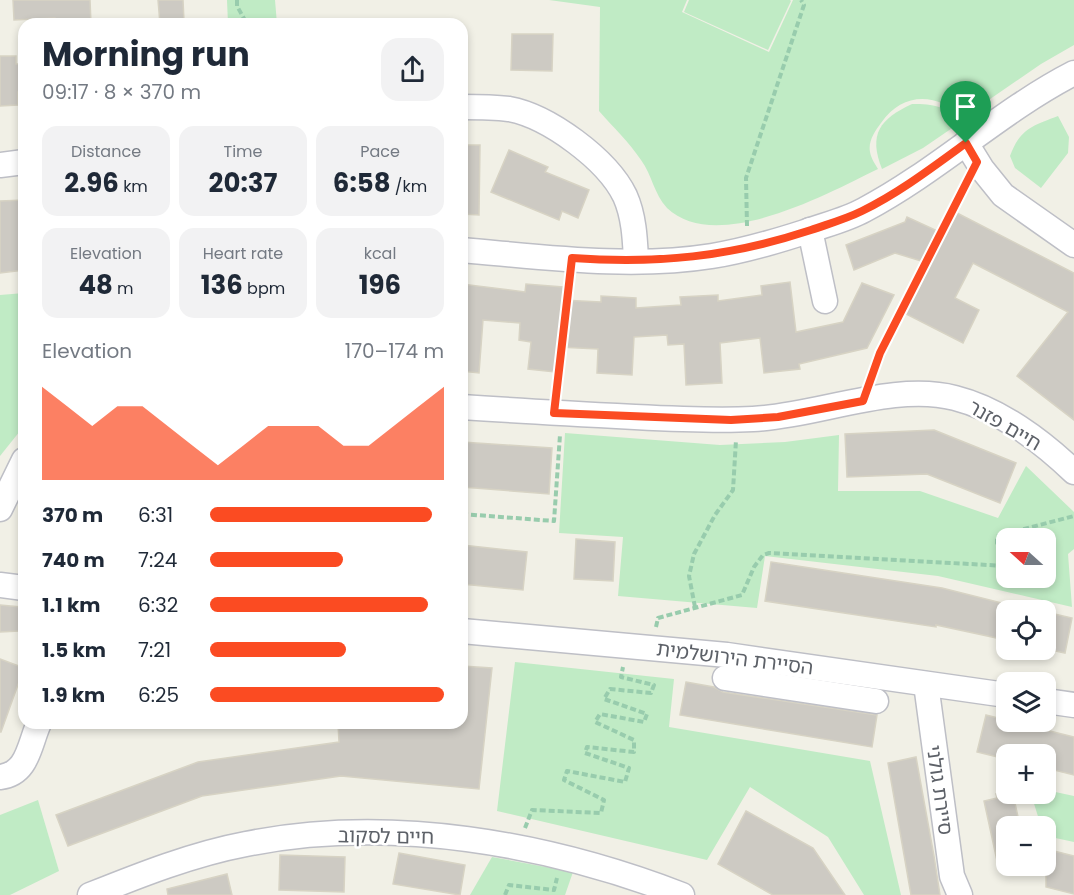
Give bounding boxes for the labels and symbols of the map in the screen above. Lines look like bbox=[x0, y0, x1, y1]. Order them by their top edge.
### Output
pin bbox=[940, 81, 991, 143]
street label: חיים פזנר bbox=[963, 393, 1047, 457]
north arrow bbox=[996, 528, 1056, 588]
street label: הסיירת הירושלמית bbox=[655, 634, 815, 682]
street label: סיירת גולני bbox=[920, 743, 960, 837]
street label: חיים לסקוב bbox=[338, 821, 434, 851]

